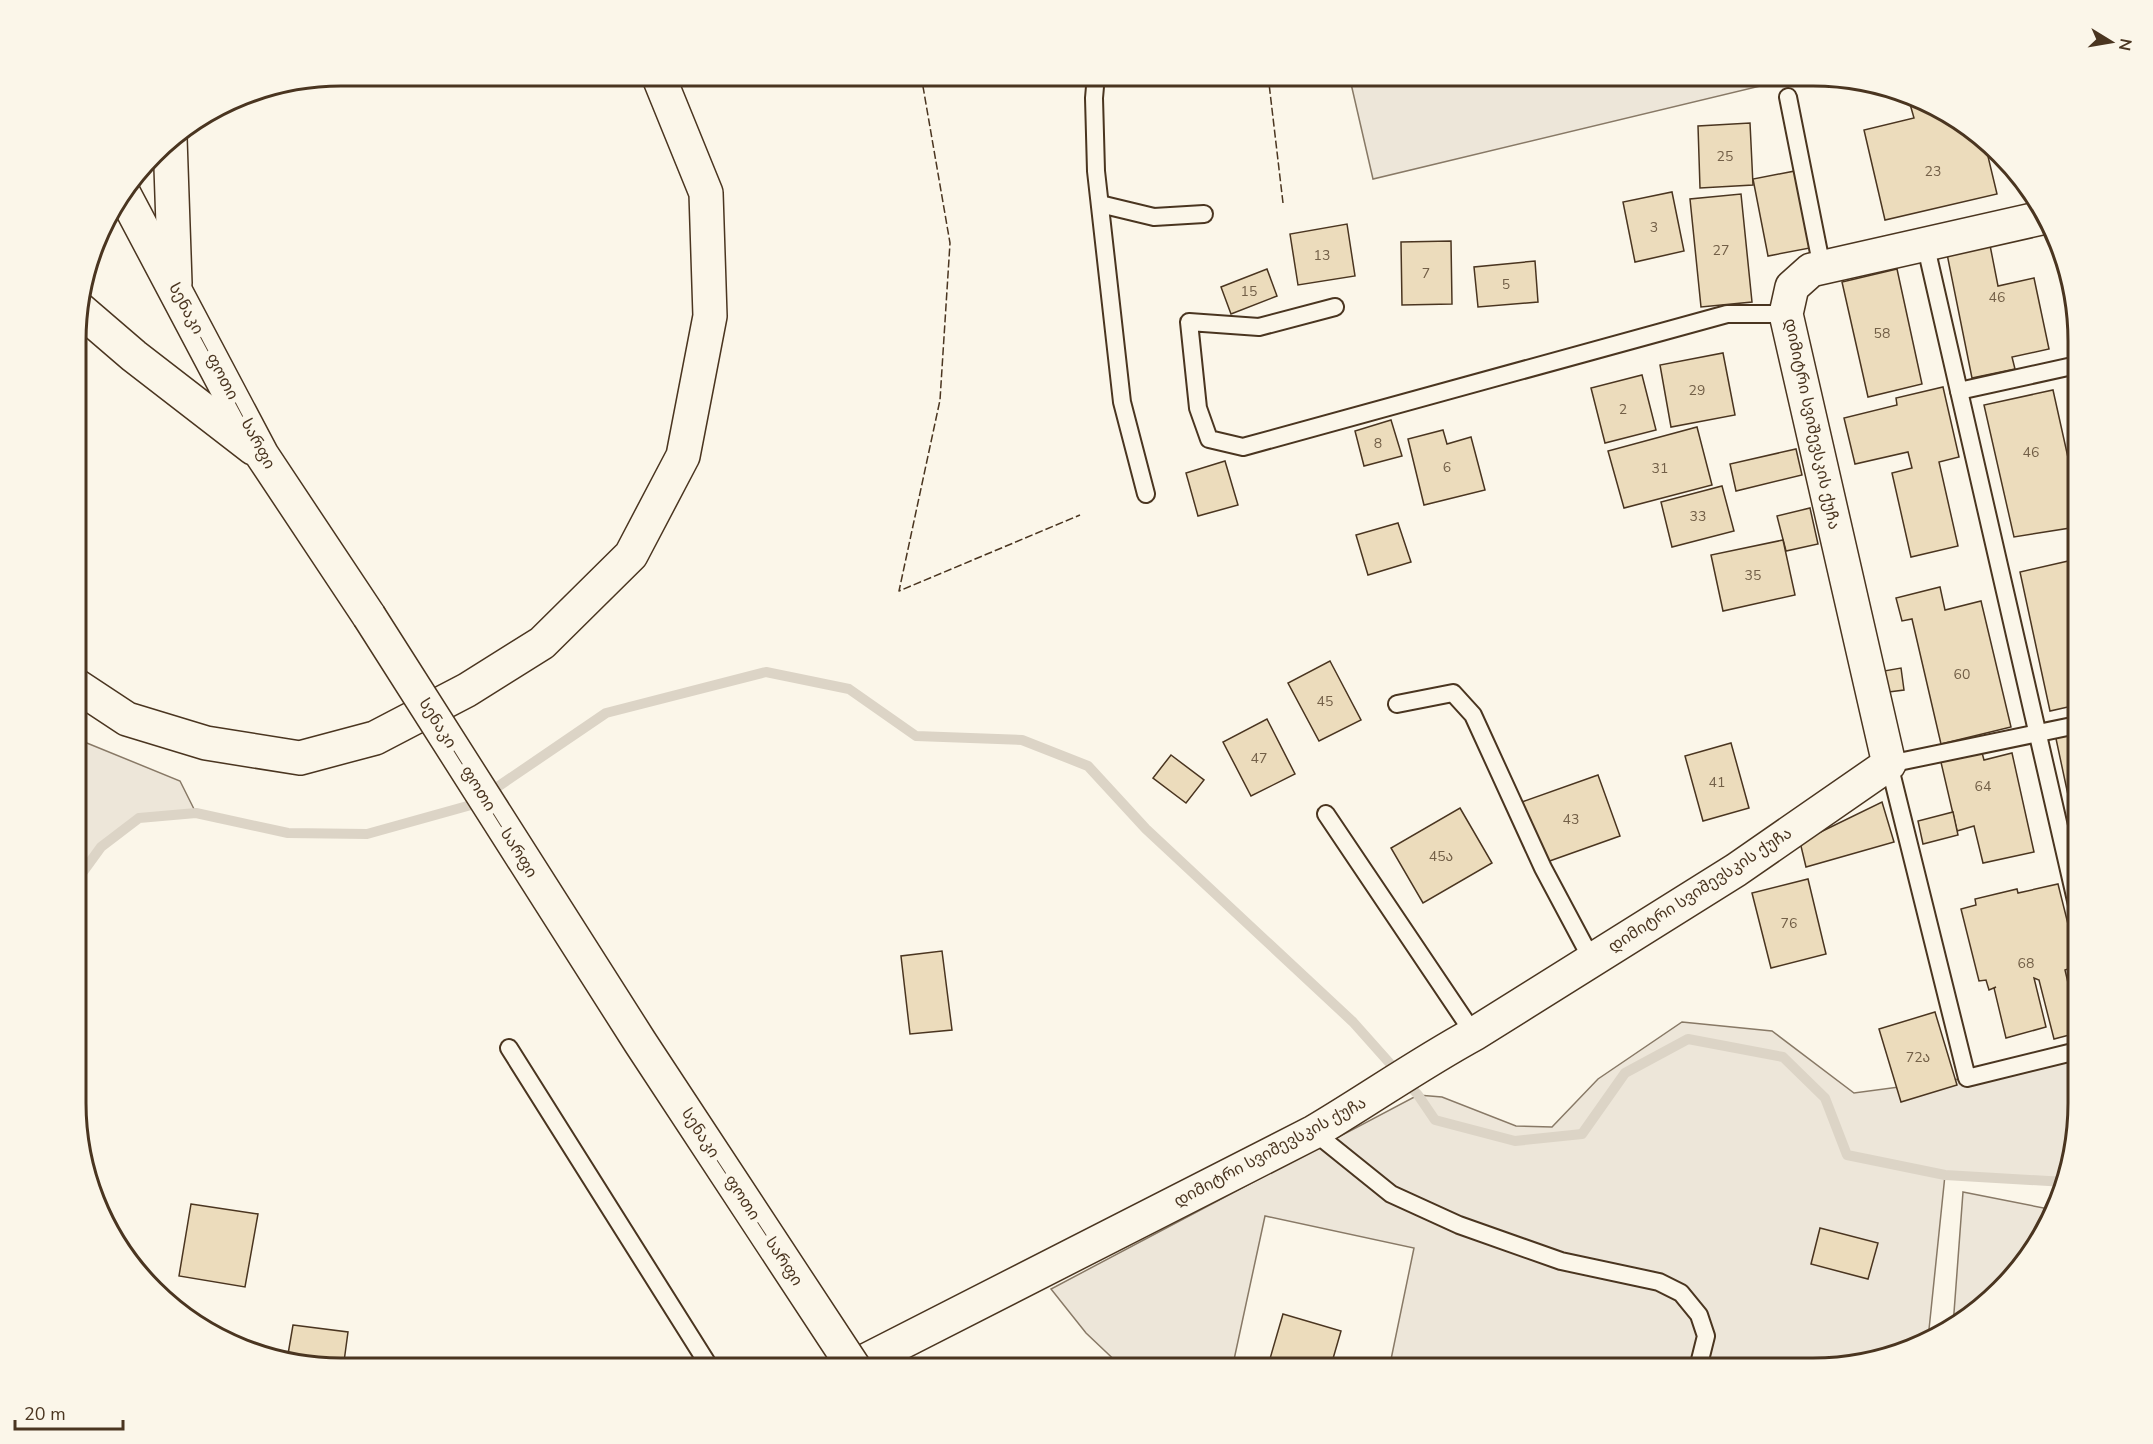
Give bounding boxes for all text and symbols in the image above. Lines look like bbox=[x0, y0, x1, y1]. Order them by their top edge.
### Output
north arrow bbox=[2081, 12, 2141, 72]
text: N bbox=[2113, 37, 2137, 53]
house number: 25 bbox=[1717, 147, 1733, 166]
house number: 23 bbox=[1925, 162, 1941, 181]
house number: 3 bbox=[1650, 218, 1658, 237]
house number: 27 bbox=[1713, 241, 1729, 260]
house number: 13 bbox=[1314, 246, 1330, 265]
house number: 7 bbox=[1422, 264, 1430, 283]
house number: 5 bbox=[1502, 275, 1510, 294]
street label: სენაკი — ფოთი — სარფი bbox=[163, 279, 281, 473]
house number: 15 bbox=[1241, 282, 1257, 301]
house number: 46 bbox=[1989, 288, 2005, 307]
street label: დიმიტრი სვიშევსკის ქუჩა bbox=[1779, 317, 1845, 531]
house number: 58 bbox=[1874, 324, 1890, 343]
house number: 29 bbox=[1689, 381, 1705, 400]
house number: 2 bbox=[1619, 400, 1627, 419]
house number: 8 bbox=[1374, 434, 1382, 453]
house number: 46 bbox=[2023, 443, 2039, 462]
house number: 6 bbox=[1443, 458, 1451, 477]
house number: 31 bbox=[1652, 459, 1668, 478]
house number: 33 bbox=[1690, 507, 1706, 526]
house number: 35 bbox=[1745, 566, 1761, 585]
house number: 60 bbox=[1954, 665, 1970, 684]
house number: 45 bbox=[1317, 692, 1333, 711]
street label: სენაკი — ფოთი — სარფი bbox=[414, 694, 542, 882]
house number: 47 bbox=[1251, 749, 1267, 768]
house number: 41 bbox=[1709, 773, 1725, 792]
house number: 64 bbox=[1975, 777, 1991, 796]
house number: 43 bbox=[1563, 810, 1579, 829]
street label: დიმიტრი სვიშევსკის ქუჩა bbox=[1604, 822, 1796, 958]
house number: 45ა bbox=[1429, 847, 1453, 866]
house number: 76 bbox=[1781, 914, 1797, 933]
house number: 68 bbox=[2018, 954, 2034, 973]
house number: 72ა bbox=[1906, 1048, 1930, 1067]
street label: დიმიტრი სვიშევსკის ქუჩა bbox=[1170, 1092, 1370, 1212]
street label: სენაკი — ფოთი — სარფი bbox=[676, 1104, 808, 1290]
scale bar bbox=[15, 1393, 123, 1431]
text: 20 m bbox=[24, 1402, 66, 1426]

